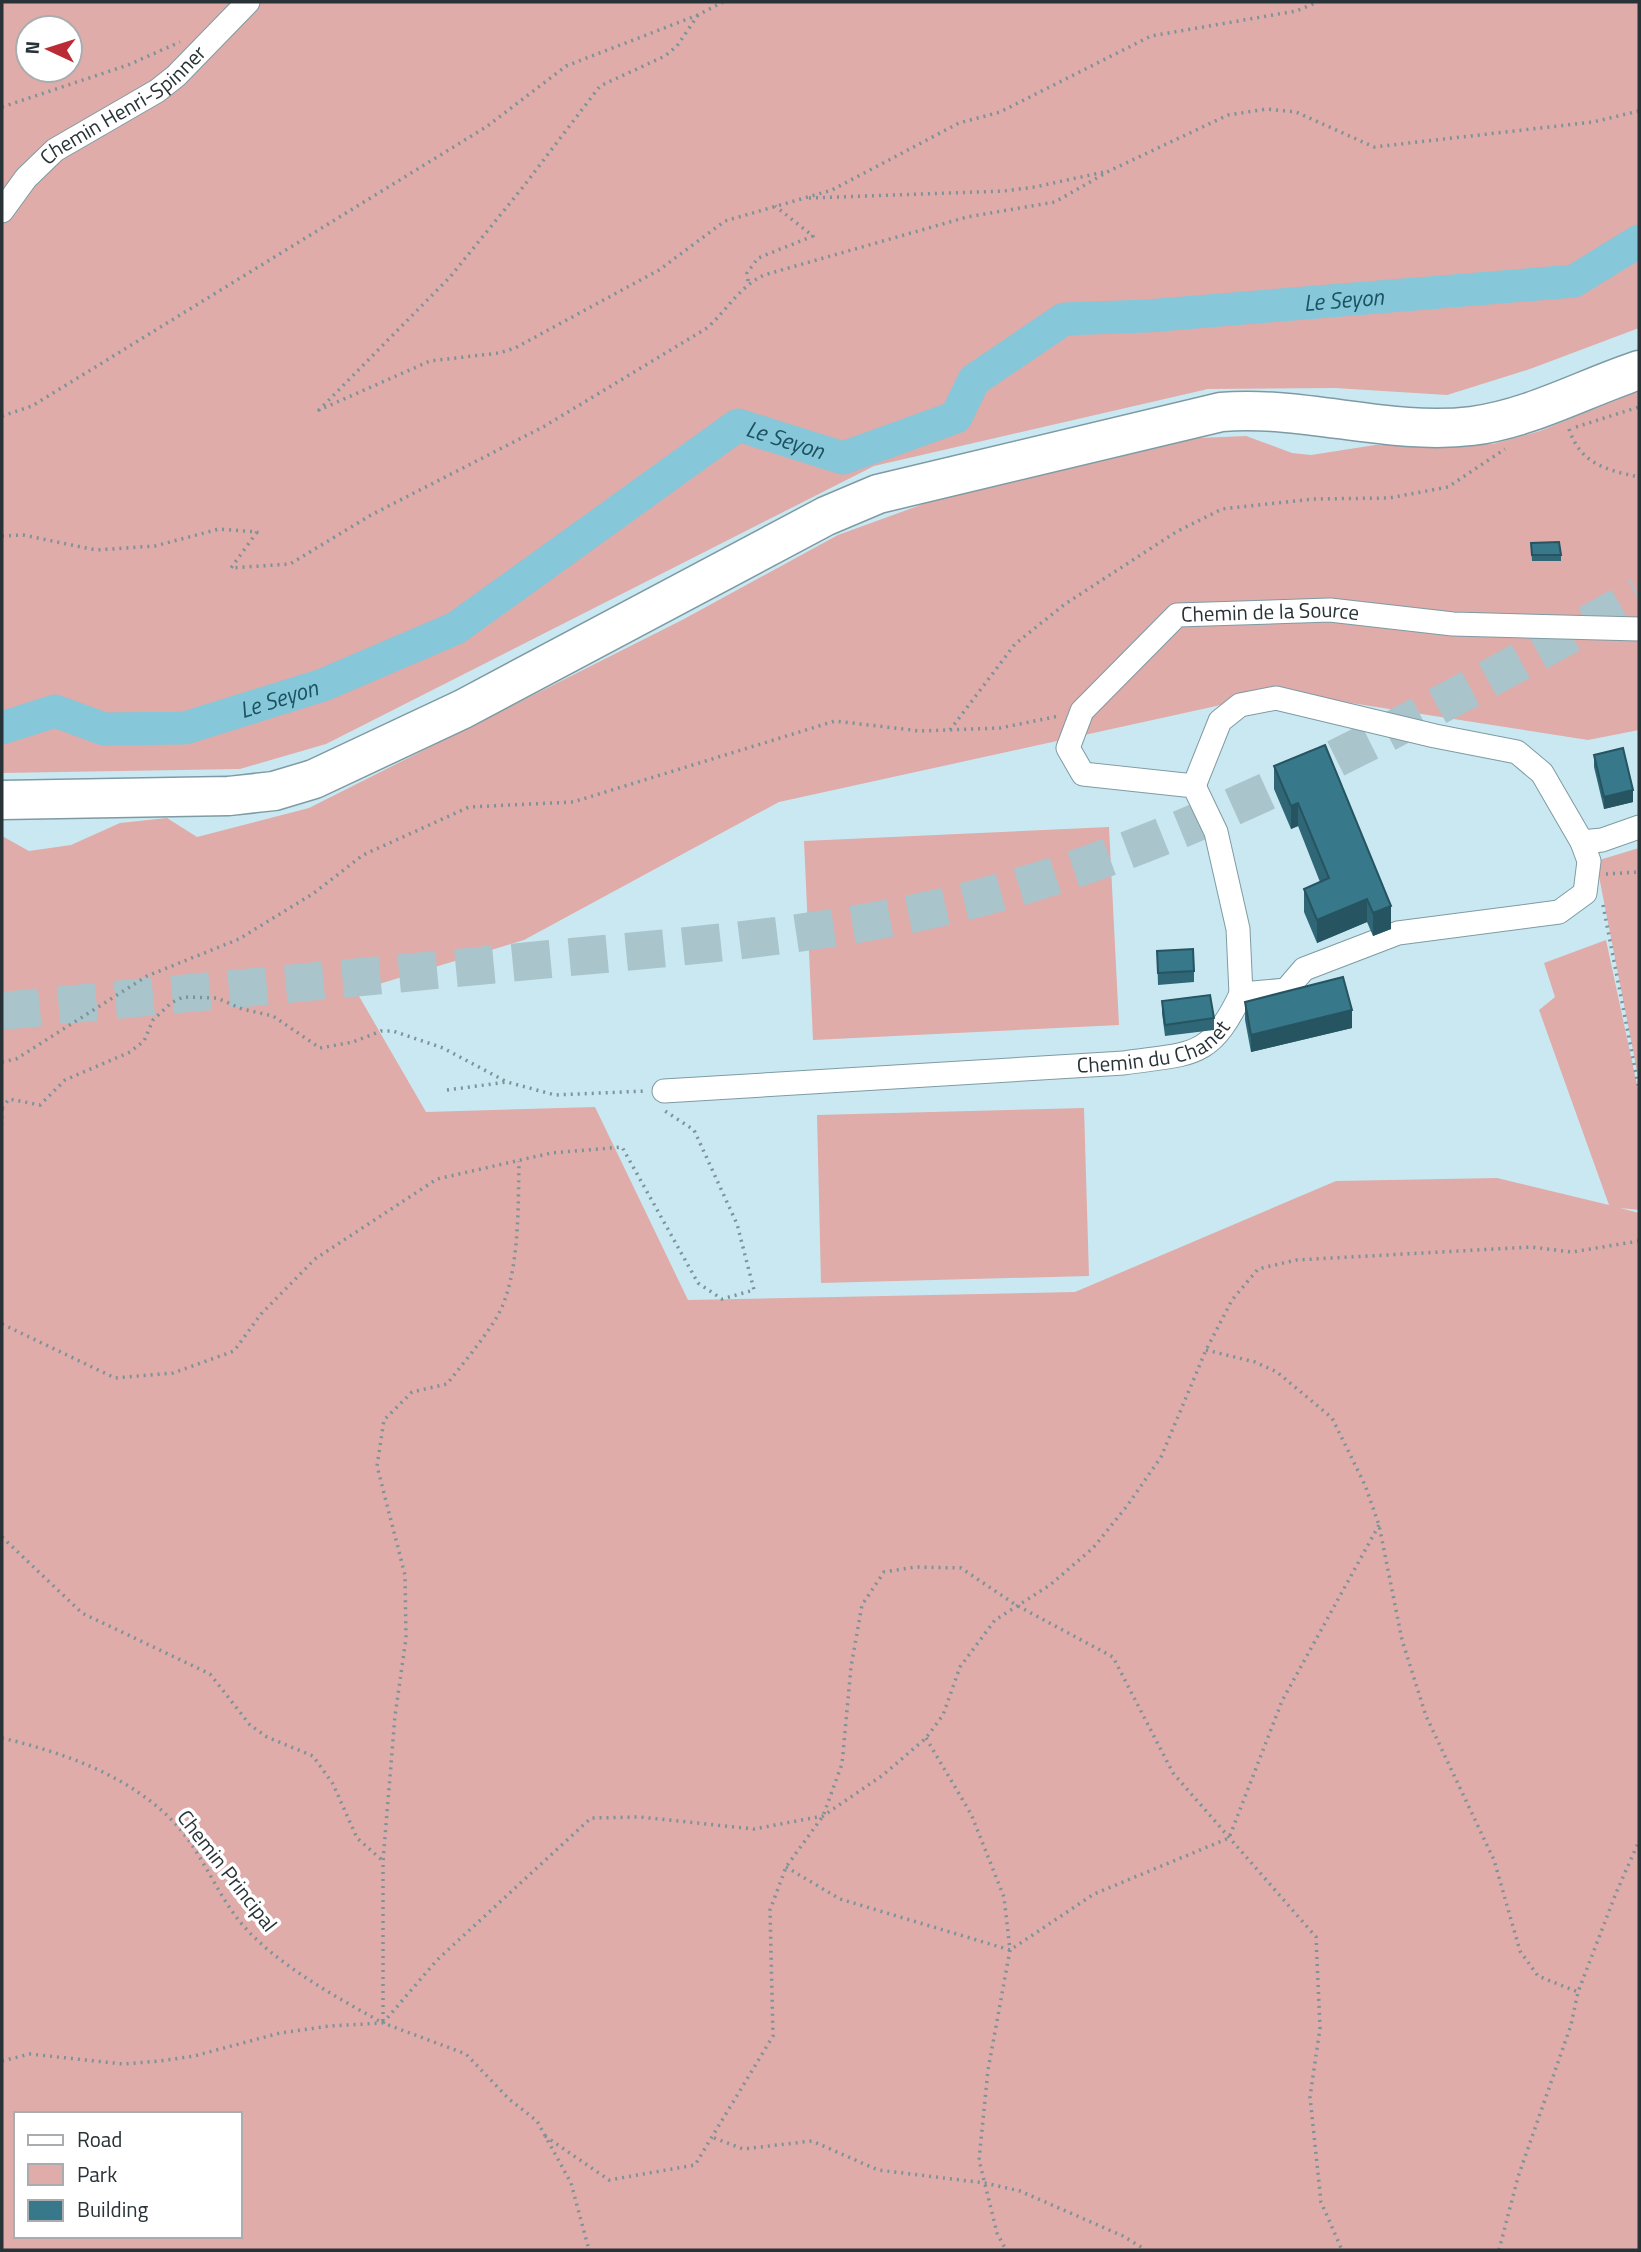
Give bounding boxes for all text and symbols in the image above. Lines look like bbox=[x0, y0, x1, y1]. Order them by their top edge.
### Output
north arrow bbox=[14, 14, 84, 84]
street label: Chemin Henri-Spinner bbox=[32, 37, 213, 172]
text: N bbox=[17, 40, 46, 55]
water label: Le Seyon bbox=[1302, 279, 1386, 320]
water label: Le Seyon bbox=[742, 411, 829, 468]
street label: Chemin de la Source bbox=[1181, 593, 1361, 630]
water label: Le Seyon bbox=[235, 670, 323, 727]
street label: Chemin du Chanet bbox=[1076, 1013, 1238, 1081]
street label: Chemin Principal bbox=[170, 1803, 286, 1938]
legend bbox=[14, 2112, 242, 2238]
text: Road bbox=[77, 2123, 122, 2155]
text: Park bbox=[77, 2158, 117, 2190]
text: Building bbox=[77, 2193, 149, 2225]

